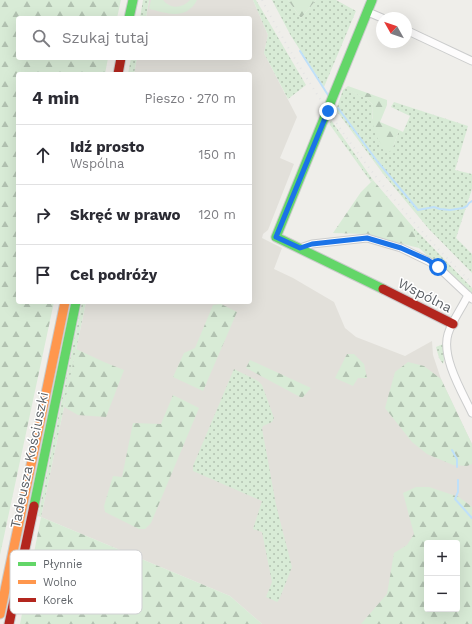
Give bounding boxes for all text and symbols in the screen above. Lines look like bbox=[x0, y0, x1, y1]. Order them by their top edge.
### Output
north arrow bbox=[376, 12, 412, 48]
search box bbox=[16, 16, 252, 60]
icon: search bbox=[30, 27, 52, 49]
text: Szukaj tutaj bbox=[62, 29, 149, 47]
text: 4 min bbox=[32, 88, 79, 108]
text: Pieszo · 270 m bbox=[145, 91, 236, 106]
route end bbox=[319, 102, 337, 120]
text: Idź prosto bbox=[70, 138, 144, 156]
icon: ahead bbox=[32, 144, 54, 166]
text: 150 m bbox=[198, 147, 236, 162]
text: Wspólna bbox=[70, 156, 124, 171]
icon: right bbox=[32, 204, 54, 226]
text: Skręć w prawo bbox=[70, 206, 180, 224]
text: 120 m bbox=[198, 207, 236, 222]
route start bbox=[429, 258, 447, 276]
icon: arrive bbox=[32, 264, 54, 286]
text: Cel podróży bbox=[70, 266, 157, 284]
street label: Wspólna bbox=[395, 275, 455, 315]
street label: Tadeusza Kościuszki bbox=[7, 390, 51, 530]
map controls bbox=[424, 540, 460, 612]
button: + bbox=[424, 540, 460, 576]
legend bbox=[10, 550, 142, 614]
text: Płynnie bbox=[43, 558, 82, 571]
text: Wolno bbox=[43, 576, 77, 589]
button: − bbox=[424, 576, 460, 612]
text: Korek bbox=[43, 594, 73, 607]

